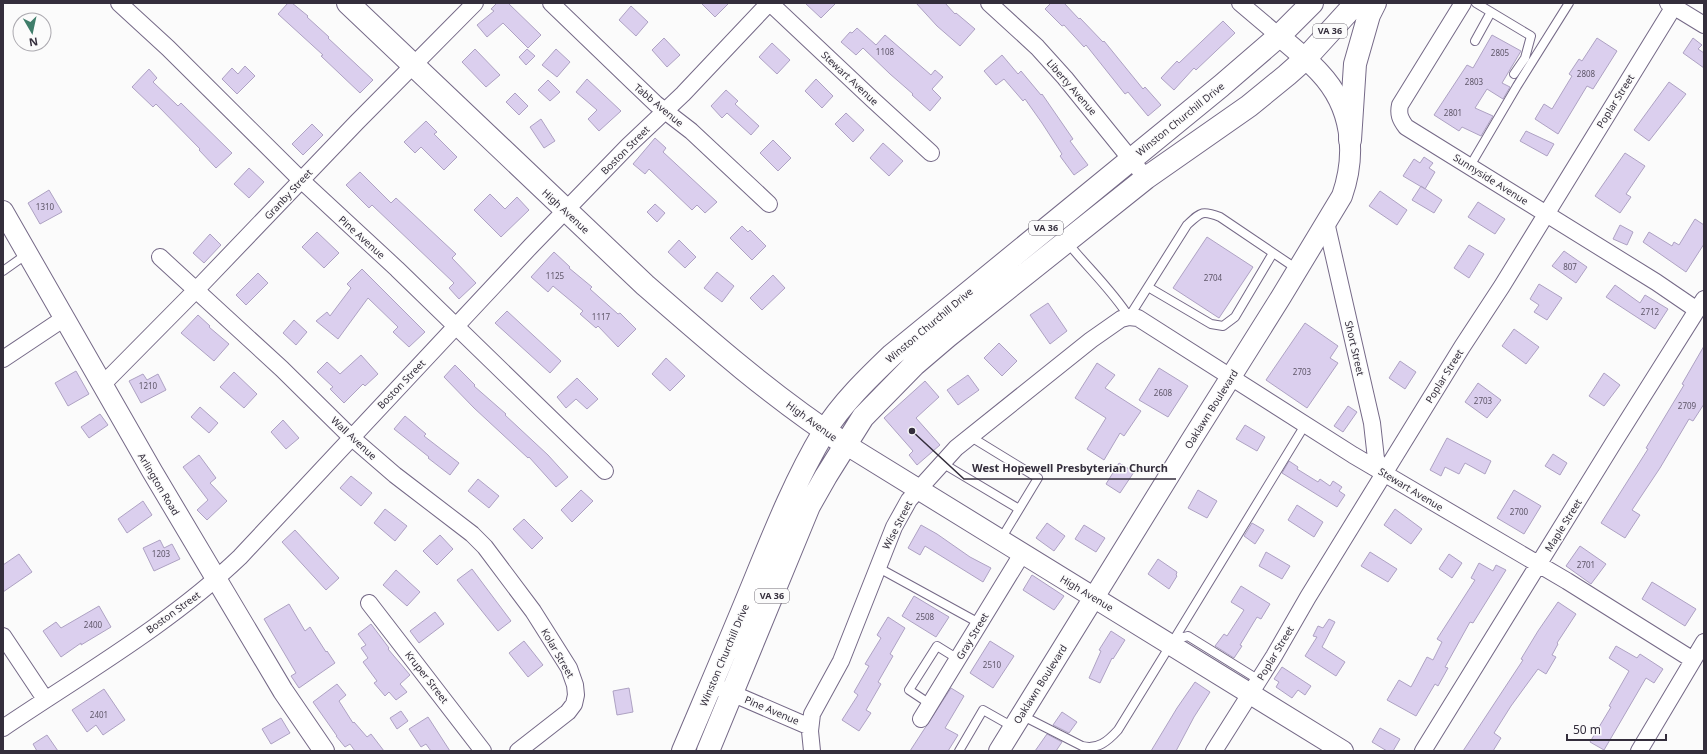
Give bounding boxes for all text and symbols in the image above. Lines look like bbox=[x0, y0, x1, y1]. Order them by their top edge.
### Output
north arrow bbox=[12, 12, 52, 52]
road number: VA 36 bbox=[1313, 24, 1347, 38]
text: N bbox=[28, 34, 39, 50]
house number: 1108 bbox=[876, 46, 895, 57]
house number: 2805 bbox=[1491, 47, 1510, 58]
street label: Stewart Avenue bbox=[818, 48, 882, 108]
street label: Liberty Avenue bbox=[1044, 56, 1101, 118]
house number: 2808 bbox=[1577, 68, 1596, 79]
street label: Poplar Street bbox=[1593, 71, 1637, 131]
house number: 2803 bbox=[1465, 76, 1484, 87]
street label: Winston Churchill Drive bbox=[1133, 79, 1227, 159]
street label: Tabb Avenue bbox=[631, 80, 687, 130]
house number: 2801 bbox=[1444, 107, 1462, 118]
street label: Boston Street bbox=[598, 122, 653, 177]
street label: Sunnyside Avenue bbox=[1451, 150, 1531, 208]
street label: Granby Street bbox=[261, 165, 315, 222]
street label: High Avenue bbox=[539, 185, 593, 237]
house number: 1310 bbox=[36, 201, 55, 212]
street label: Pine Avenue bbox=[336, 212, 389, 262]
road number: VA 36 bbox=[1029, 221, 1063, 235]
house number: 807 bbox=[1563, 261, 1577, 272]
house number: 1125 bbox=[546, 270, 565, 281]
house number: 2704 bbox=[1204, 272, 1223, 283]
street label: Winston Churchill Drive bbox=[882, 284, 976, 366]
house number: 2712 bbox=[1641, 306, 1660, 317]
house number: 1117 bbox=[592, 311, 611, 322]
street label: Short Street bbox=[1342, 319, 1368, 377]
street label: Poplar Street bbox=[1422, 346, 1466, 406]
street label: Boston Street bbox=[374, 356, 428, 412]
house number: 2703 bbox=[1293, 366, 1312, 377]
street label: Oaklawn Boulevard bbox=[1181, 367, 1241, 451]
house number: 1210 bbox=[139, 380, 158, 391]
house number: 2608 bbox=[1154, 387, 1173, 398]
house number: 2703 bbox=[1474, 395, 1493, 406]
street label: High Avenue bbox=[784, 398, 841, 445]
house number: 2709 bbox=[1678, 400, 1697, 411]
street label: Wall Avenue bbox=[328, 413, 380, 463]
street label: Arlington Road bbox=[135, 450, 183, 518]
callout: West Hopewell Presbyterian Church bbox=[964, 456, 1176, 479]
text: West Hopewell Presbyterian Church bbox=[972, 460, 1168, 475]
street label: Stewart Avenue bbox=[1376, 464, 1446, 514]
street label: Maple Street bbox=[1541, 496, 1585, 554]
street label: Wise Street bbox=[879, 498, 915, 552]
house number: 2700 bbox=[1510, 506, 1529, 517]
house number: 1203 bbox=[152, 548, 171, 559]
house number: 2701 bbox=[1577, 559, 1595, 570]
street label: High Avenue bbox=[1058, 572, 1117, 615]
street label: Boston Street bbox=[143, 587, 203, 636]
road number: VA 36 bbox=[755, 589, 789, 603]
street label: Winston Churchill Drive bbox=[696, 601, 752, 708]
street label: Gray Street bbox=[952, 610, 992, 662]
house number: 2508 bbox=[916, 611, 935, 622]
house number: 2400 bbox=[84, 619, 103, 630]
street label: Poplar Street bbox=[1253, 623, 1297, 683]
street label: Kolar Street bbox=[538, 626, 578, 681]
street label: Oaklawn Boulevard bbox=[1010, 642, 1070, 726]
street label: Kruper Street bbox=[402, 648, 452, 706]
house number: 2510 bbox=[983, 659, 1002, 670]
street label: Pine Avenue bbox=[742, 692, 802, 728]
house number: 2401 bbox=[90, 709, 108, 720]
scale bar bbox=[1567, 716, 1666, 742]
text: 50 m bbox=[1573, 721, 1601, 738]

